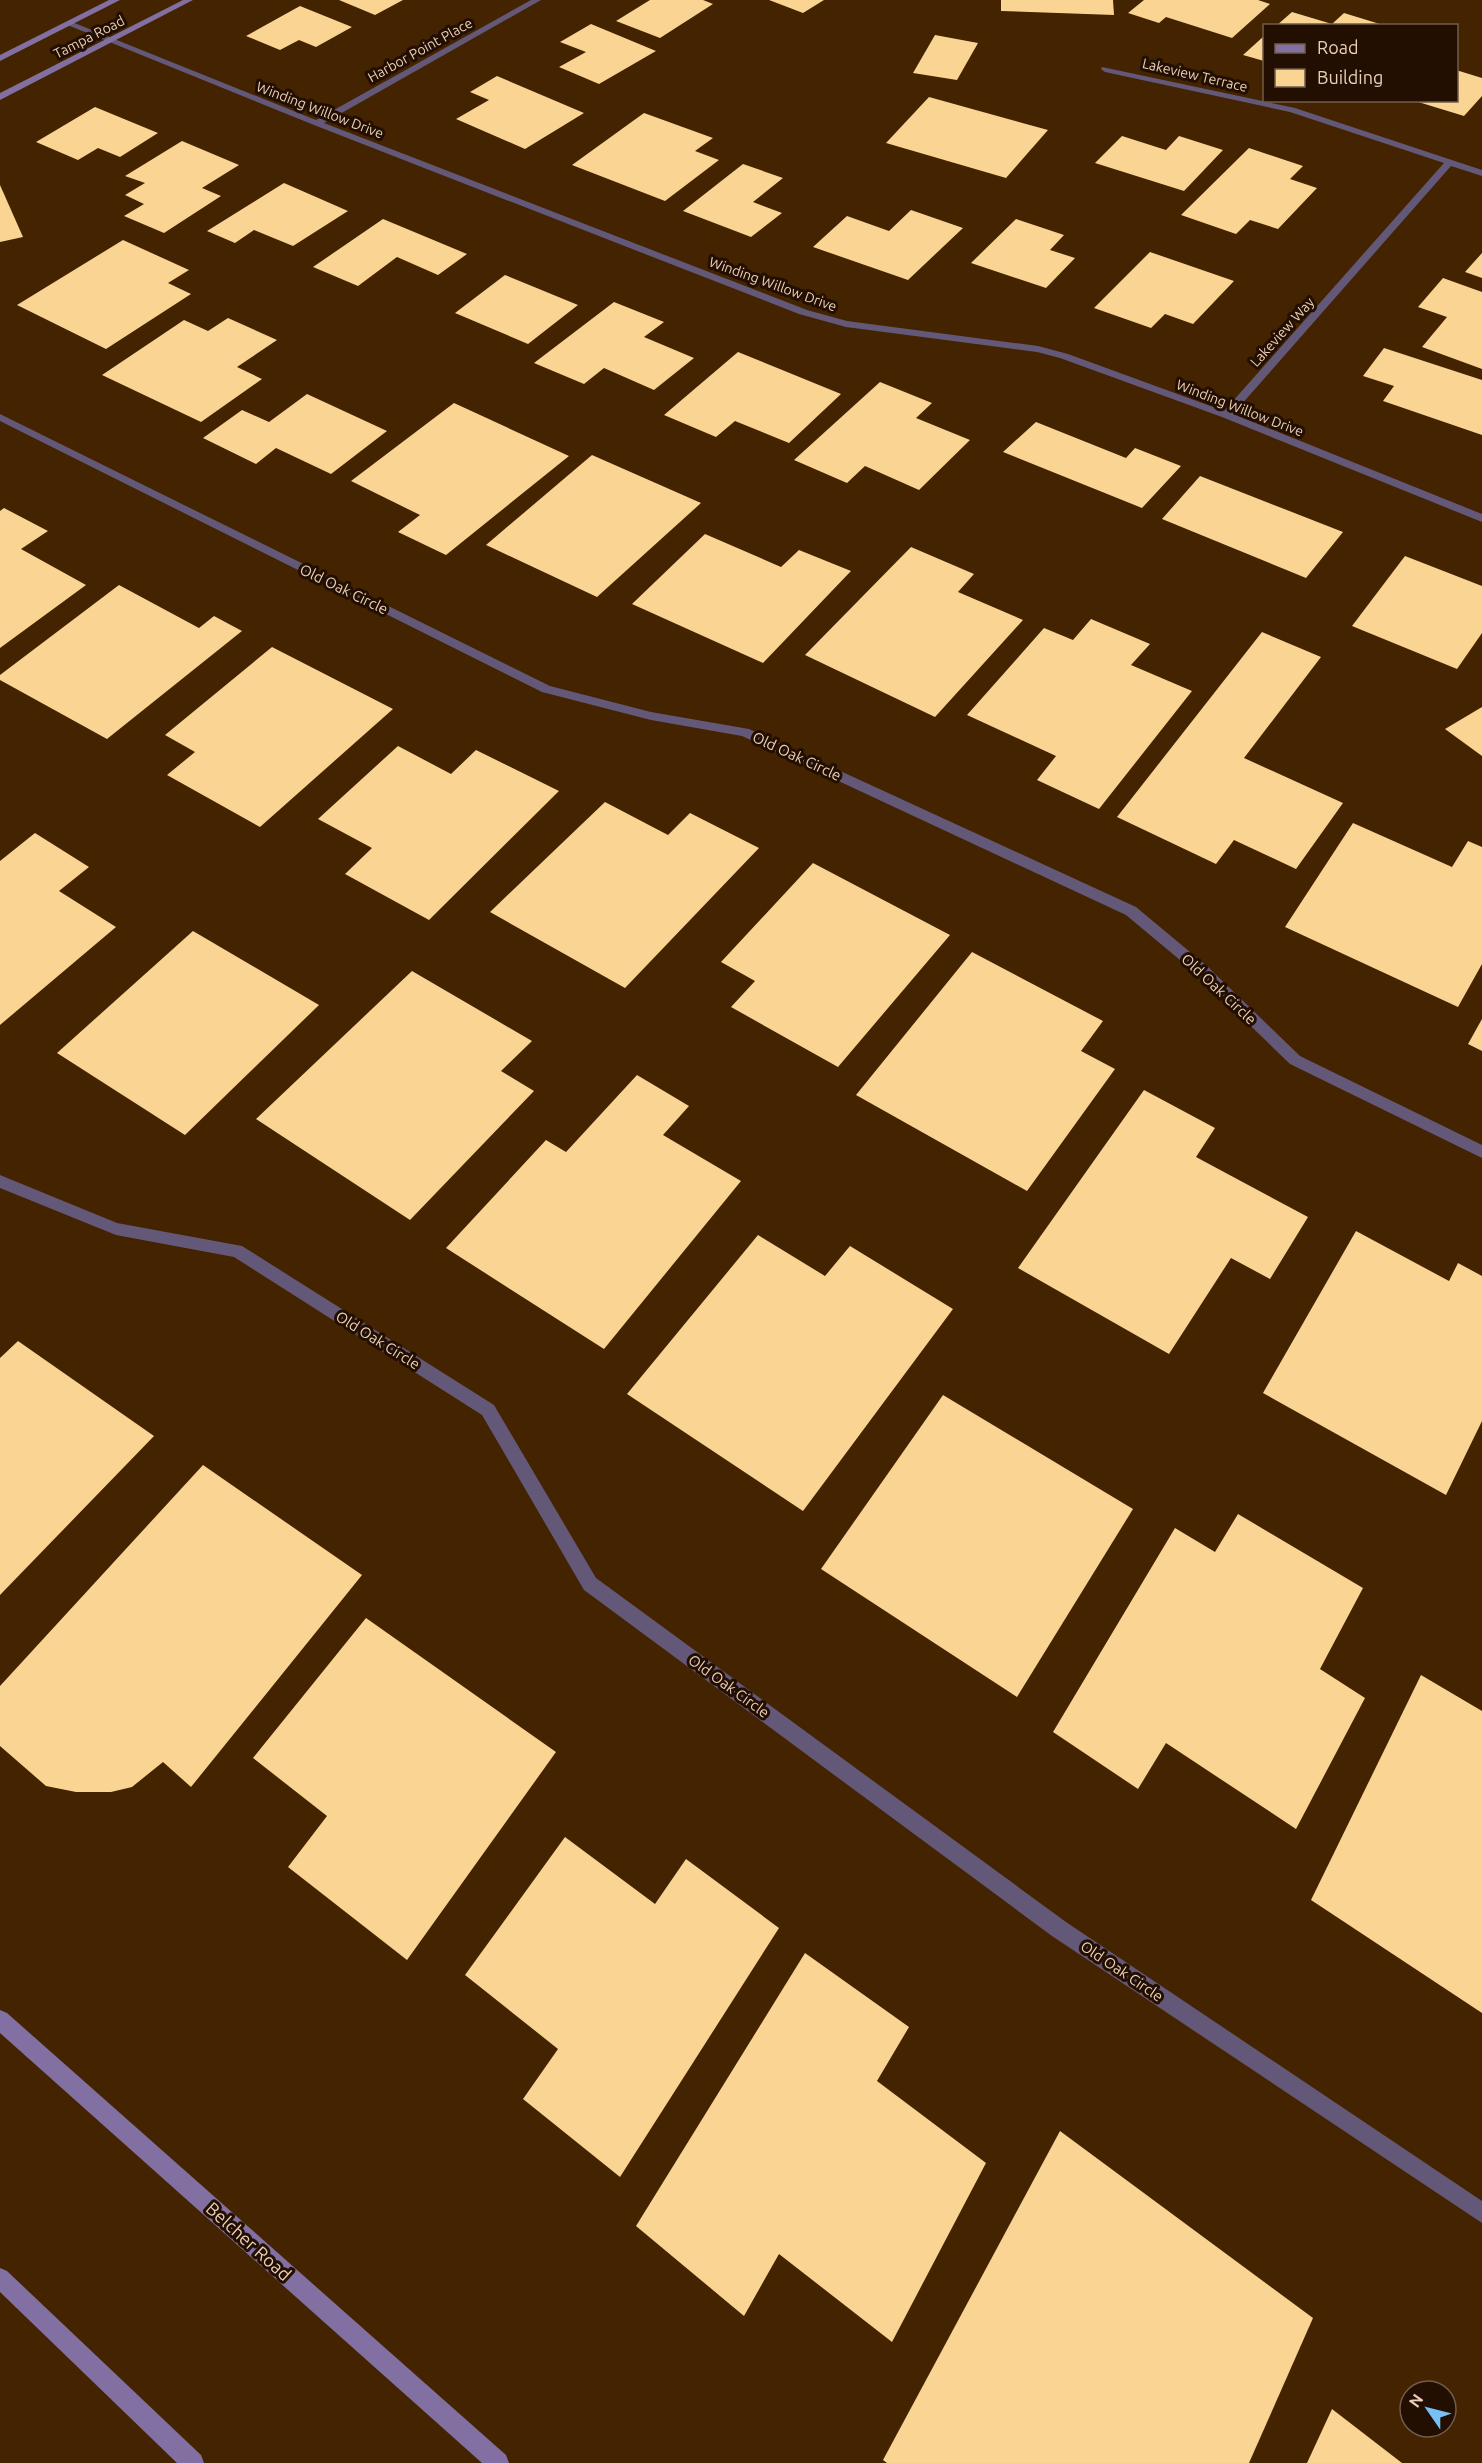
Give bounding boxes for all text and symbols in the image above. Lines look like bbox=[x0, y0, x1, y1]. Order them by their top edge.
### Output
street label: Tampa Road bbox=[51, 12, 127, 62]
street label: Harbor Point Place bbox=[365, 15, 475, 85]
legend bbox=[1263, 24, 1458, 102]
text: Road bbox=[1317, 37, 1359, 57]
street label: Lakeview Terrace bbox=[1141, 55, 1249, 95]
text: Building bbox=[1317, 67, 1383, 87]
street label: Winding Willow Drive bbox=[254, 78, 386, 142]
street label: Winding Willow Drive bbox=[707, 253, 839, 315]
street label: Lakeview Way bbox=[1247, 294, 1317, 370]
street label: Winding Willow Drive bbox=[1174, 376, 1306, 440]
street label: Old Oak Circle bbox=[297, 560, 391, 618]
street label: Old Oak Circle bbox=[750, 728, 844, 784]
street label: Old Oak Circle bbox=[1178, 950, 1260, 1028]
street label: Old Oak Circle bbox=[333, 1307, 423, 1373]
street label: Old Oak Circle bbox=[685, 1651, 773, 1721]
street label: Old Oak Circle bbox=[1078, 1937, 1166, 2005]
street label: Belcher Road bbox=[203, 2198, 295, 2284]
north arrow bbox=[1398, 2379, 1458, 2439]
text: N bbox=[1405, 2390, 1427, 2410]

